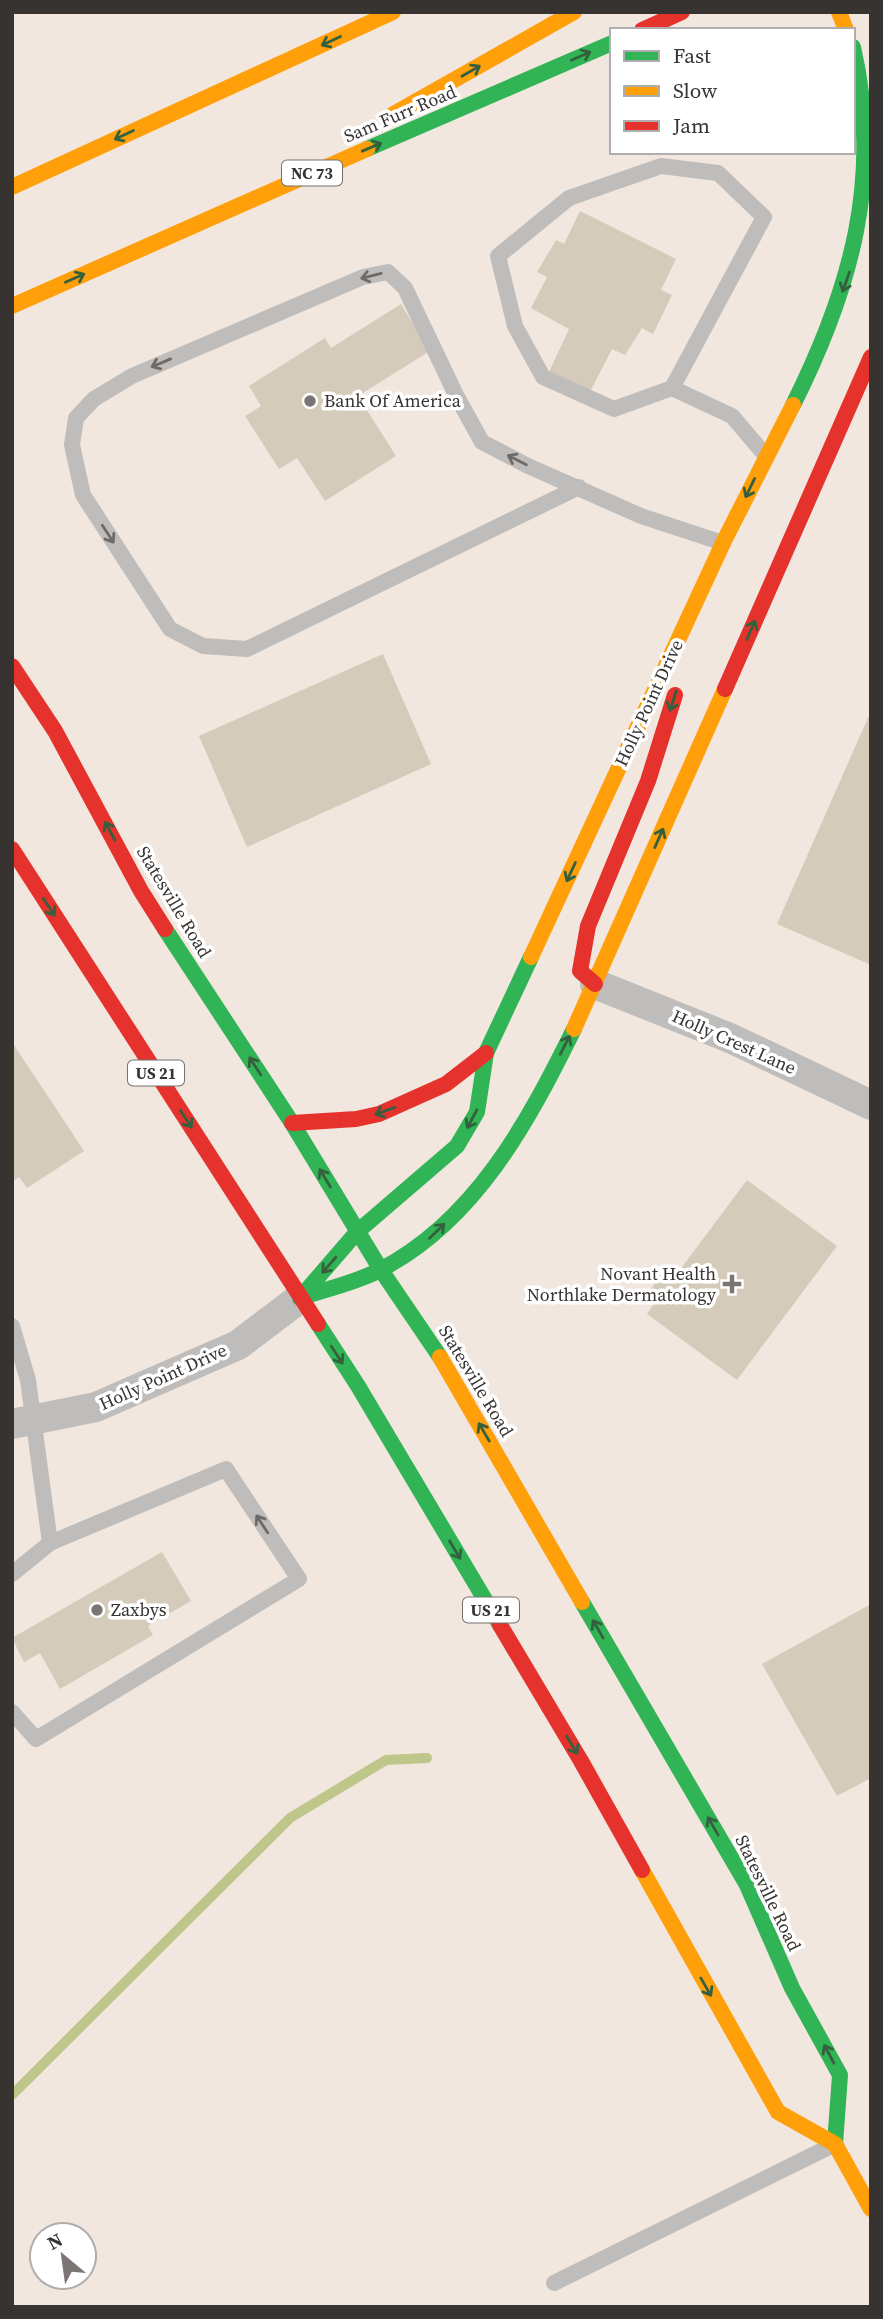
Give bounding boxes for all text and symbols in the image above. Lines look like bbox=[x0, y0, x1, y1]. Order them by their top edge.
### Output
legend bbox=[610, 28, 855, 154]
one-way arrow bbox=[321, 34, 342, 48]
text: Fast bbox=[673, 41, 711, 70]
one-way arrow bbox=[570, 49, 591, 62]
one-way arrow bbox=[460, 64, 480, 78]
text: Slow bbox=[673, 76, 717, 105]
street label: Sam Furr Road bbox=[340, 79, 460, 148]
text: Jam bbox=[672, 111, 710, 140]
one-way arrow bbox=[114, 129, 136, 142]
one-way arrow bbox=[361, 140, 383, 153]
road number: NC 73 bbox=[282, 160, 342, 186]
one-way arrow bbox=[360, 270, 383, 283]
one-way arrow bbox=[839, 270, 851, 292]
one-way arrow bbox=[63, 271, 85, 284]
one-way arrow bbox=[151, 357, 172, 370]
place label: Bank Of America bbox=[324, 388, 462, 413]
marker: Bank Of America bbox=[302, 393, 318, 409]
one-way arrow bbox=[507, 452, 528, 466]
one-way arrow bbox=[743, 477, 757, 498]
one-way arrow bbox=[101, 524, 116, 543]
one-way arrow bbox=[745, 620, 758, 641]
street label: Holly Point Drive bbox=[608, 635, 689, 770]
one-way arrow bbox=[666, 690, 679, 712]
one-way arrow bbox=[103, 821, 117, 842]
one-way arrow bbox=[653, 828, 666, 849]
street label: Statesville Road bbox=[131, 841, 218, 962]
one-way arrow bbox=[564, 860, 577, 882]
one-way arrow bbox=[43, 896, 57, 916]
street label: Holly Crest Lane bbox=[668, 1003, 800, 1080]
one-way arrow bbox=[559, 1035, 573, 1056]
one-way arrow bbox=[247, 1057, 262, 1076]
road number: US 21 bbox=[128, 1060, 184, 1086]
one-way arrow bbox=[374, 1106, 396, 1118]
one-way arrow bbox=[179, 1108, 193, 1128]
one-way arrow bbox=[464, 1109, 478, 1129]
one-way arrow bbox=[317, 1168, 331, 1188]
one-way arrow bbox=[428, 1223, 445, 1240]
one-way arrow bbox=[321, 1256, 337, 1274]
place label: Novant Health Northlake Dermatology bbox=[527, 1261, 717, 1307]
marker: Novant Health Northlake Dermatology bbox=[722, 1274, 742, 1294]
street label: Statesville Road bbox=[433, 1320, 520, 1441]
street label: Holly Point Drive bbox=[95, 1337, 231, 1416]
one-way arrow bbox=[330, 1345, 345, 1364]
one-way arrow bbox=[477, 1423, 491, 1443]
one-way arrow bbox=[255, 1515, 269, 1535]
one-way arrow bbox=[448, 1539, 462, 1559]
place label: Zaxbys bbox=[111, 1597, 167, 1622]
road number: US 21 bbox=[463, 1598, 519, 1622]
marker: Zaxbys bbox=[89, 1602, 105, 1618]
one-way arrow bbox=[591, 1619, 605, 1639]
one-way arrow bbox=[565, 1735, 579, 1755]
one-way arrow bbox=[706, 1816, 720, 1836]
street label: Statesville Road bbox=[730, 1831, 807, 1955]
one-way arrow bbox=[700, 1976, 714, 1996]
one-way arrow bbox=[821, 2044, 835, 2065]
north arrow bbox=[28, 2221, 98, 2291]
text: N bbox=[42, 2226, 67, 2256]

